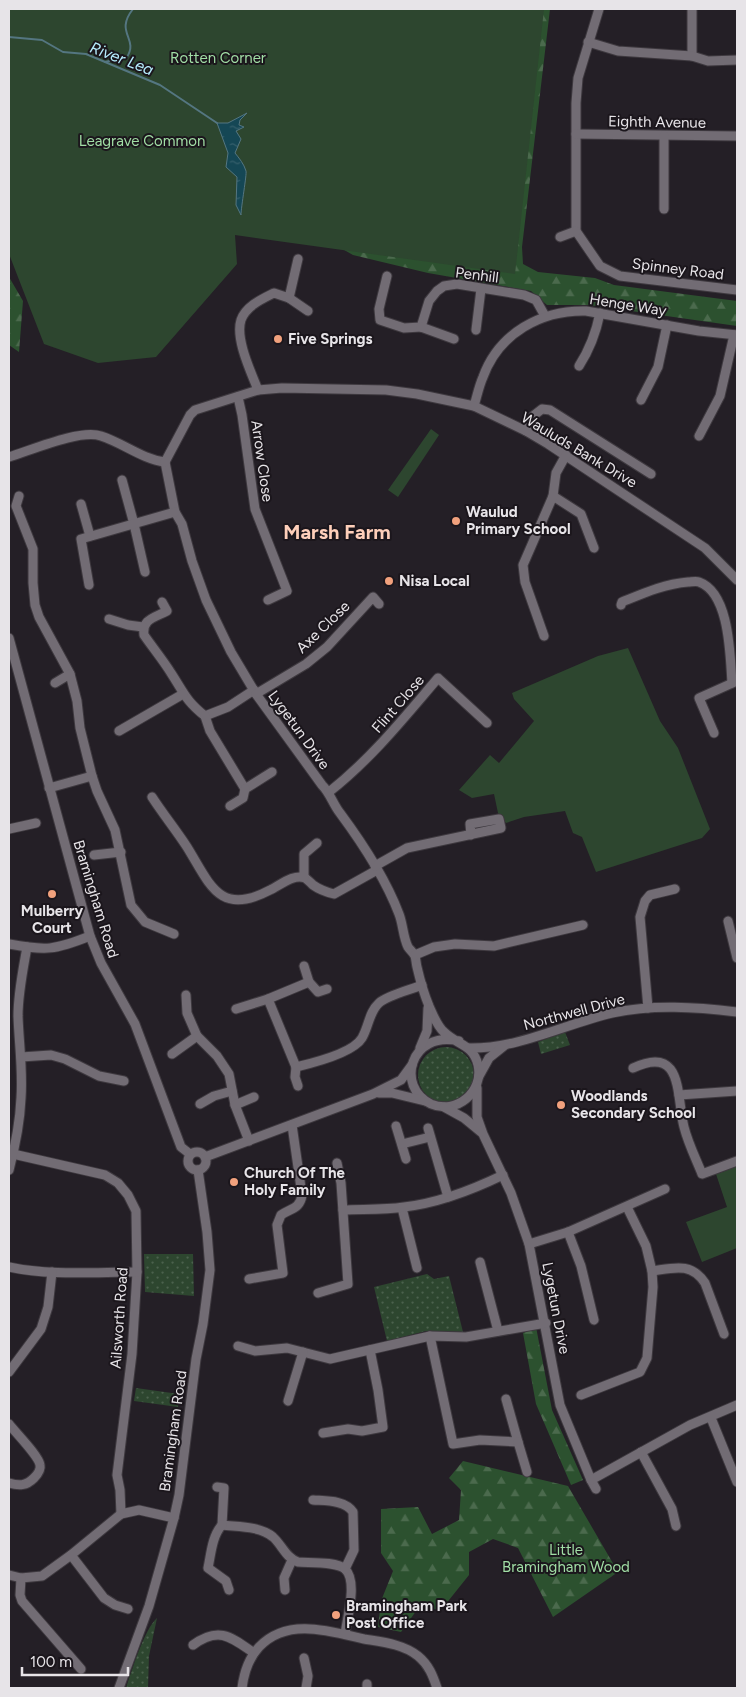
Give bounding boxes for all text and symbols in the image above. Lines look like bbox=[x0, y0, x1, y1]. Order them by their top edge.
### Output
water label: River Lea bbox=[87, 38, 156, 79]
park label: Rotten Corner bbox=[170, 49, 266, 67]
street label: Eighth Avenue bbox=[608, 112, 706, 132]
park label: Leagrave Common bbox=[79, 132, 205, 150]
street label: Spinney Road bbox=[631, 254, 725, 284]
street label: Penhill bbox=[454, 263, 500, 287]
street label: Henge Way bbox=[588, 290, 668, 320]
place label: Five Springs bbox=[288, 330, 372, 348]
marker: Five Springs bbox=[272, 333, 284, 345]
street label: Wauluds Bank Drive bbox=[518, 408, 640, 492]
street label: Arrow Close bbox=[247, 419, 277, 503]
place label: Waulud Primary School bbox=[466, 503, 571, 538]
marker: Waulud Primary School bbox=[450, 515, 462, 527]
district label: Marsh Farm bbox=[283, 520, 391, 544]
place label: Nisa Local bbox=[399, 572, 470, 590]
marker: Nisa Local bbox=[383, 575, 395, 587]
street label: Axe Close bbox=[293, 597, 353, 657]
street label: Flint Close bbox=[368, 671, 428, 737]
street label: Lygetun Drive bbox=[264, 687, 334, 773]
street label: Bramingham Road bbox=[70, 838, 122, 960]
marker: Mulberry Court bbox=[46, 888, 58, 900]
place label: Mulberry Court bbox=[21, 902, 84, 937]
street label: Northwell Drive bbox=[521, 990, 627, 1034]
place label: Woodlands Secondary School bbox=[571, 1087, 696, 1122]
marker: Woodlands Secondary School bbox=[555, 1099, 567, 1111]
place label: Church Of The Holy Family bbox=[244, 1164, 346, 1199]
marker: Church Of The Holy Family bbox=[228, 1176, 240, 1188]
street label: Lygetun Drive bbox=[538, 1261, 574, 1355]
street label: Ailsworth Road bbox=[106, 1267, 132, 1369]
street label: Bramingham Road bbox=[156, 1369, 190, 1493]
park label: Little Bramingham Wood bbox=[502, 1541, 630, 1576]
place label: Bramingham Park Post Office bbox=[346, 1597, 467, 1632]
marker: Bramingham Park Post Office bbox=[330, 1609, 342, 1621]
scale bar bbox=[22, 1644, 129, 1676]
text: 100 m bbox=[30, 1653, 72, 1671]

